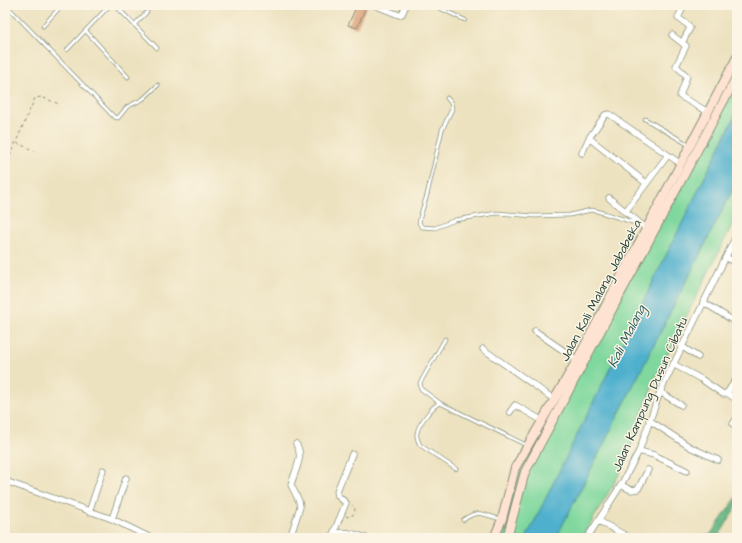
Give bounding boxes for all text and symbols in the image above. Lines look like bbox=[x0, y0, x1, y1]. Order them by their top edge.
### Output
street label: Jalan Kali Malang Jababeka bbox=[556, 216, 644, 364]
water label: Kali Malang bbox=[603, 302, 649, 370]
street label: Jalan Kampung Dusun Cibatu bbox=[608, 314, 693, 475]

